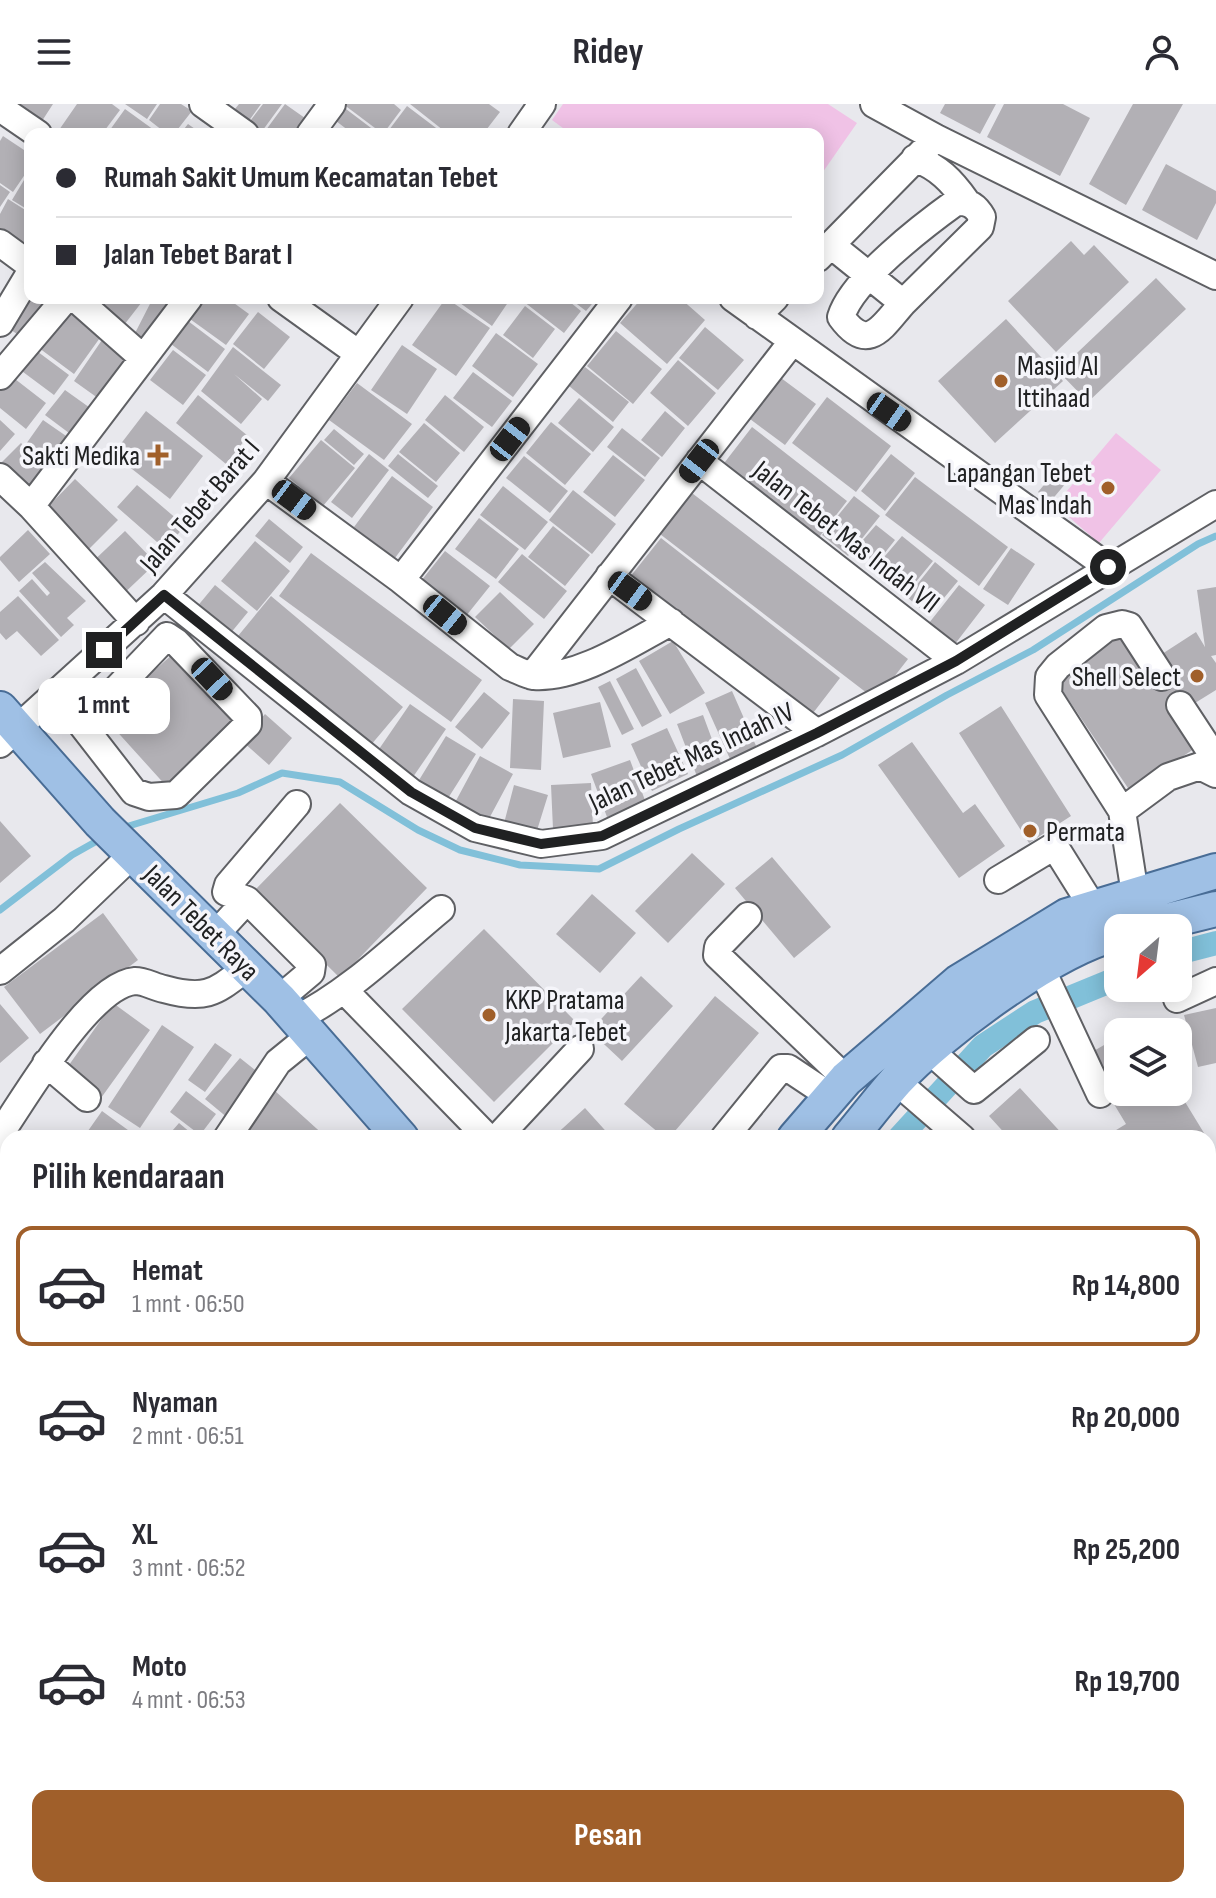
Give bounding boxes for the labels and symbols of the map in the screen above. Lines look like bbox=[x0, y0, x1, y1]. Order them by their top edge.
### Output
place label: Masjid Al Ittihaad bbox=[1017, 350, 1098, 415]
marker: Masjid Al Ittihaad bbox=[992, 372, 1010, 390]
car bbox=[862, 388, 916, 436]
car bbox=[486, 413, 534, 465]
street label: Jalan Tebet Barat I bbox=[133, 433, 267, 580]
car bbox=[675, 435, 723, 487]
place label: Sakti Medika bbox=[22, 440, 140, 473]
marker: Sakti Medika bbox=[147, 444, 169, 466]
street label: Jalan Tebet Mas Indah VII bbox=[745, 453, 946, 620]
place label: Lapangan Tebet Mas Indah bbox=[946, 457, 1092, 522]
car bbox=[268, 476, 320, 524]
marker: Lapangan Tebet Mas Indah bbox=[1099, 479, 1117, 497]
route start bbox=[1090, 549, 1126, 585]
car bbox=[604, 567, 656, 615]
car bbox=[419, 591, 471, 639]
route end bbox=[86, 632, 122, 668]
car bbox=[187, 653, 237, 705]
place label: Shell Select bbox=[1072, 661, 1181, 694]
marker: Shell Select bbox=[1188, 667, 1206, 685]
callout: 1 mnt bbox=[38, 678, 170, 734]
street label: Jalan Tebet Mas Indah IV bbox=[583, 695, 800, 820]
place label: Permata bbox=[1046, 816, 1125, 849]
marker: Permata bbox=[1021, 822, 1039, 840]
street label: Jalan Tebet Raya bbox=[136, 858, 266, 988]
north arrow bbox=[1104, 914, 1192, 1002]
place label: KKP Pratama Jakarta Tebet bbox=[504, 984, 627, 1049]
marker: KKP Pratama Jakarta Tebet bbox=[480, 1006, 498, 1024]

